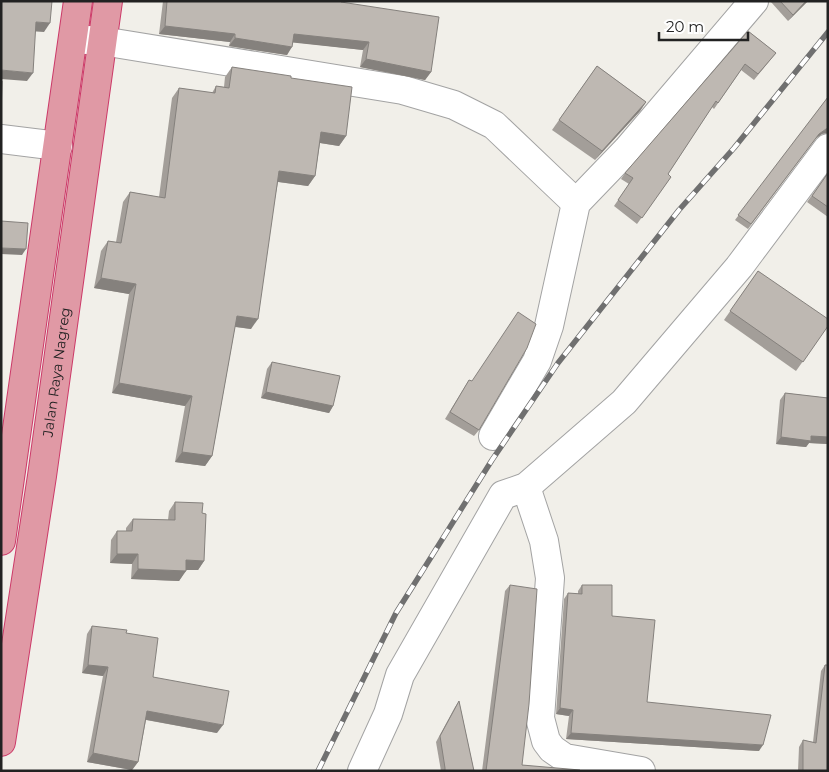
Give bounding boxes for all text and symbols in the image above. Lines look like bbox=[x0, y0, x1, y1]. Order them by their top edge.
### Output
scale bar bbox=[659, 10, 748, 42]
text: 20 m bbox=[666, 17, 704, 36]
street label: Jalan Raya Nagreg bbox=[38, 306, 74, 439]

